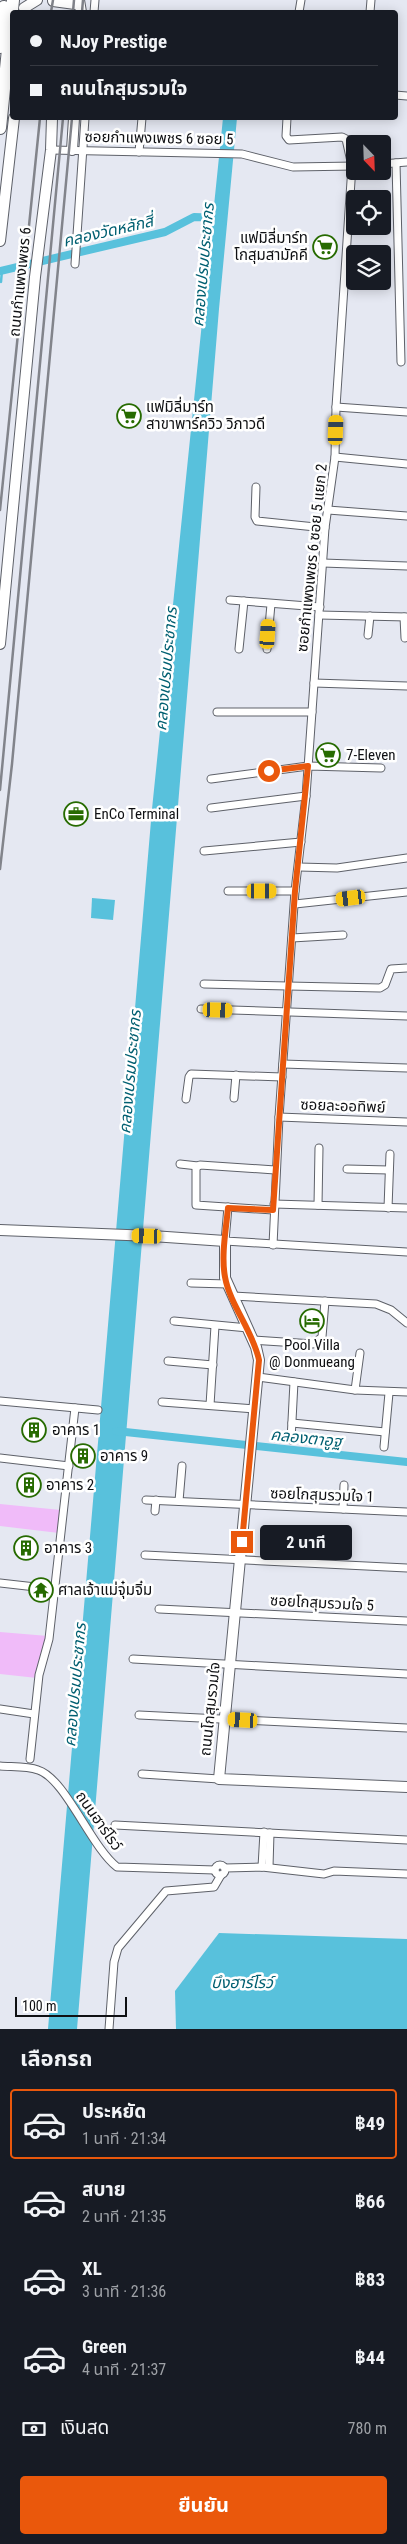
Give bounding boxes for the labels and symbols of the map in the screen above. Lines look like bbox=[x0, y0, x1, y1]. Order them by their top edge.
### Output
street label: ซอยกำแพงเพชร 6 ซอย 5 bbox=[84, 128, 234, 148]
north arrow bbox=[346, 135, 391, 180]
water label: คลองเปรมประชากร bbox=[188, 201, 218, 328]
water label: คลองวัดหลักสี่ bbox=[61, 209, 158, 251]
street label: ถนนกำแพงเพชร 6 bbox=[5, 226, 35, 338]
place label: แฟมิลี่มาร์ท โกสุมสามัคคี bbox=[234, 227, 308, 264]
supermarket icon: แฟมิลี่มาร์ท โกสุมสามัคคี bbox=[312, 234, 338, 260]
place label: แฟมิลี่มาร์ท สาขาพาร์ควิว วิภาวดี bbox=[146, 396, 265, 433]
supermarket icon: แฟมิลี่มาร์ท สาขาพาร์ควิว วิภาวดี bbox=[116, 403, 142, 429]
car bbox=[327, 415, 344, 445]
street label: ซอยกำแพงเพชร 6 ซอย 5 แยก 2 bbox=[293, 463, 331, 653]
water label: คลองเปรมประชากร bbox=[151, 605, 181, 732]
car bbox=[259, 619, 276, 649]
supermarket icon: 7-Eleven bbox=[315, 742, 341, 768]
place label: 7-Eleven bbox=[346, 746, 396, 764]
route start bbox=[258, 760, 280, 782]
office icon: EnCo Terminal bbox=[63, 801, 89, 827]
place label: EnCo Terminal bbox=[94, 805, 179, 823]
car bbox=[247, 884, 277, 899]
car bbox=[335, 889, 366, 907]
car bbox=[202, 1002, 233, 1018]
water label: คลองเปรมประชากร bbox=[115, 1008, 145, 1135]
street label: ซอยละออทิพย์ bbox=[300, 1096, 386, 1116]
car bbox=[131, 1228, 162, 1244]
hotel icon: Pool Villa @ Donmueang bbox=[299, 1308, 325, 1334]
place label: Pool Villa @ Donmueang bbox=[269, 1336, 355, 1371]
building icon: อาคาร 1 bbox=[21, 1417, 47, 1443]
place label: อาคาร 1 bbox=[52, 1421, 100, 1439]
water label: คลองตาอูฐ bbox=[269, 1425, 345, 1452]
building icon: อาคาร 9 bbox=[70, 1443, 96, 1469]
place label: อาคาร 9 bbox=[100, 1447, 148, 1465]
building icon: อาคาร 2 bbox=[16, 1472, 42, 1498]
place label: อาคาร 2 bbox=[46, 1476, 94, 1494]
street label: ซอยโกสุมรวมใจ 1 bbox=[270, 1484, 374, 1506]
callout: 2 นาที bbox=[260, 1524, 352, 1560]
route end bbox=[231, 1531, 253, 1553]
building icon: อาคาร 3 bbox=[13, 1535, 39, 1561]
place label: อาคาร 3 bbox=[44, 1539, 92, 1557]
temple icon: ศาลเจ้าแม่จุ๋มจิ๋ม bbox=[28, 1577, 54, 1603]
place label: ศาลเจ้าแม่จุ๋มจิ๋ม bbox=[58, 1580, 152, 1599]
street label: ซอยโกสุมรวมใจ 5 bbox=[270, 1591, 374, 1615]
water label: คลองเปรมประชากร bbox=[60, 1621, 90, 1748]
street label: ถนนโกสุมรวมใจ bbox=[196, 1661, 224, 1757]
car bbox=[227, 1712, 258, 1728]
street label: ถนนฮาร์โรว์ bbox=[72, 1788, 126, 1854]
water label: บึงฮาร์โรว์ bbox=[211, 1973, 276, 1992]
scale bar bbox=[15, 1994, 128, 2017]

